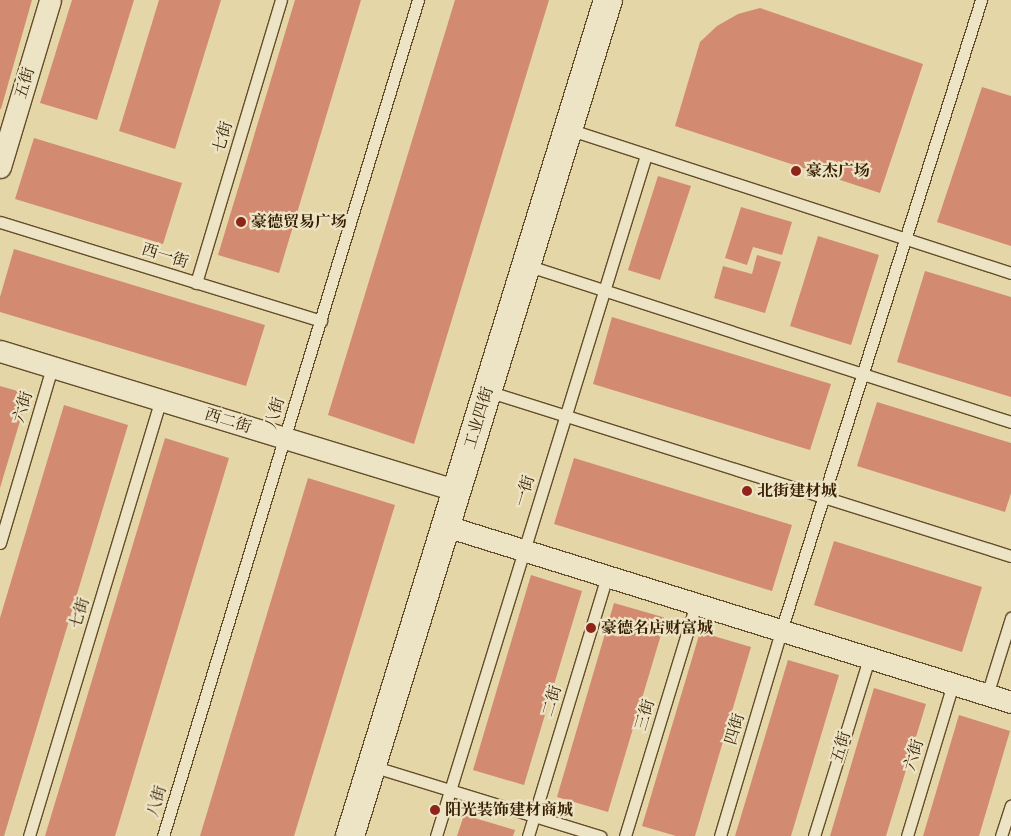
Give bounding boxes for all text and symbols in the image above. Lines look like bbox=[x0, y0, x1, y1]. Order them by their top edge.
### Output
street label: 五街 bbox=[11, 65, 39, 101]
street label: 七街 bbox=[209, 119, 237, 155]
place label: 豪杰广场 bbox=[806, 161, 870, 181]
marker: 豪杰广场 bbox=[790, 165, 802, 177]
place label: 豪德贸易广场 bbox=[251, 212, 347, 232]
marker: 豪德贸易广场 bbox=[235, 216, 247, 228]
street label: 西一街 bbox=[139, 240, 191, 272]
street label: 工业四街 bbox=[460, 385, 498, 451]
street label: 六街 bbox=[9, 389, 37, 425]
street label: 八街 bbox=[261, 395, 289, 431]
street label: 西二街 bbox=[202, 405, 254, 437]
street label: 一街 bbox=[511, 473, 539, 509]
place label: 北街建材城 bbox=[757, 481, 837, 501]
marker: 北街建材城 bbox=[741, 485, 753, 497]
street label: 七街 bbox=[66, 595, 94, 631]
place label: 豪德名店财富城 bbox=[601, 618, 713, 638]
marker: 豪德名店财富城 bbox=[585, 622, 597, 634]
street label: 二街 bbox=[538, 683, 566, 719]
street label: 三街 bbox=[631, 697, 659, 733]
street label: 四街 bbox=[721, 711, 749, 747]
street label: 五街 bbox=[827, 729, 855, 765]
street label: 六街 bbox=[900, 737, 928, 773]
street label: 八街 bbox=[143, 783, 171, 819]
place label: 阳光装饰建材商城 bbox=[445, 800, 573, 820]
marker: 阳光装饰建材商城 bbox=[429, 804, 441, 816]

